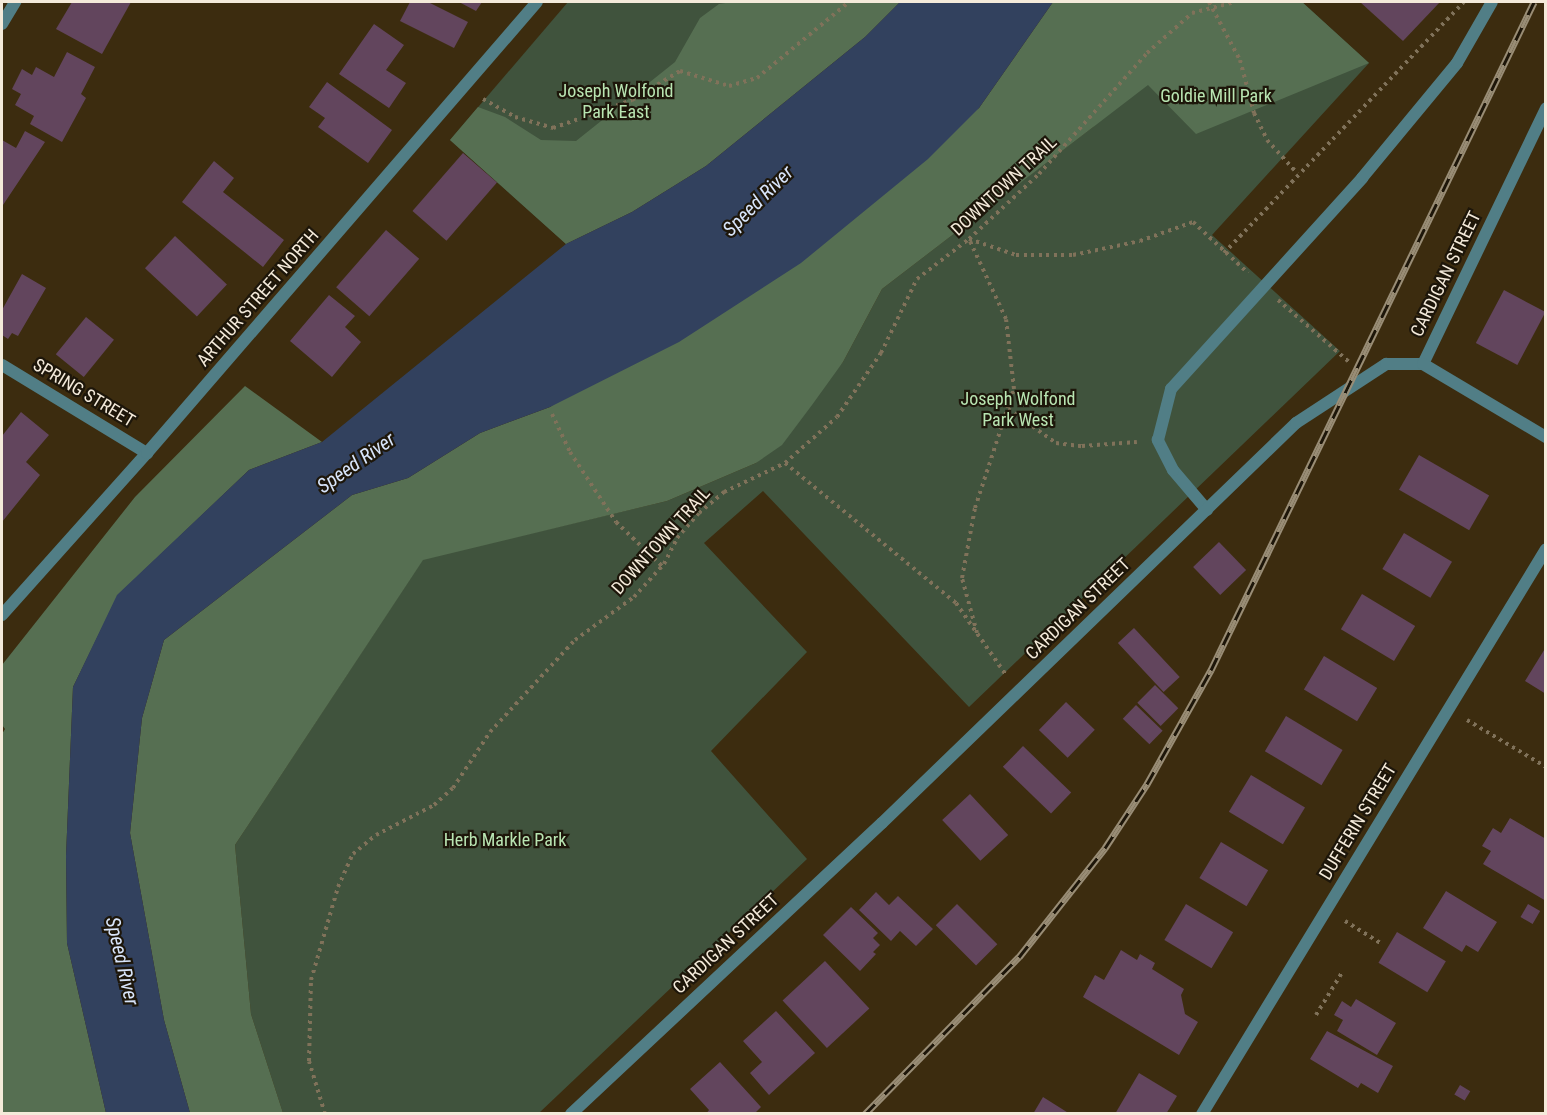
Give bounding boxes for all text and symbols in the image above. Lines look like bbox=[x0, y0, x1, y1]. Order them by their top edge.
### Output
park label: Joseph Wolfond Park East bbox=[558, 81, 674, 124]
park label: Goldie Mill Park bbox=[1160, 85, 1272, 107]
street label: DOWNTOWN TRAIL bbox=[947, 131, 1061, 241]
water label: Speed River bbox=[718, 161, 798, 241]
street label: CARDIGAN STREET bbox=[1406, 208, 1486, 340]
street label: ARTHUR STREET NORTH bbox=[193, 225, 323, 371]
street label: SPRING STREET bbox=[29, 354, 139, 432]
park label: Joseph Wolfond Park West bbox=[960, 389, 1076, 432]
water label: Speed River bbox=[312, 427, 400, 499]
street label: DOWNTOWN TRAIL bbox=[607, 483, 715, 599]
street label: CARDIGAN STREET bbox=[1021, 554, 1135, 664]
street label: DUFFERIN STREET bbox=[1315, 760, 1401, 884]
park label: Herb Markle Park bbox=[444, 829, 566, 851]
street label: CARDIGAN STREET bbox=[669, 889, 783, 999]
water label: Speed River bbox=[100, 914, 144, 1008]

